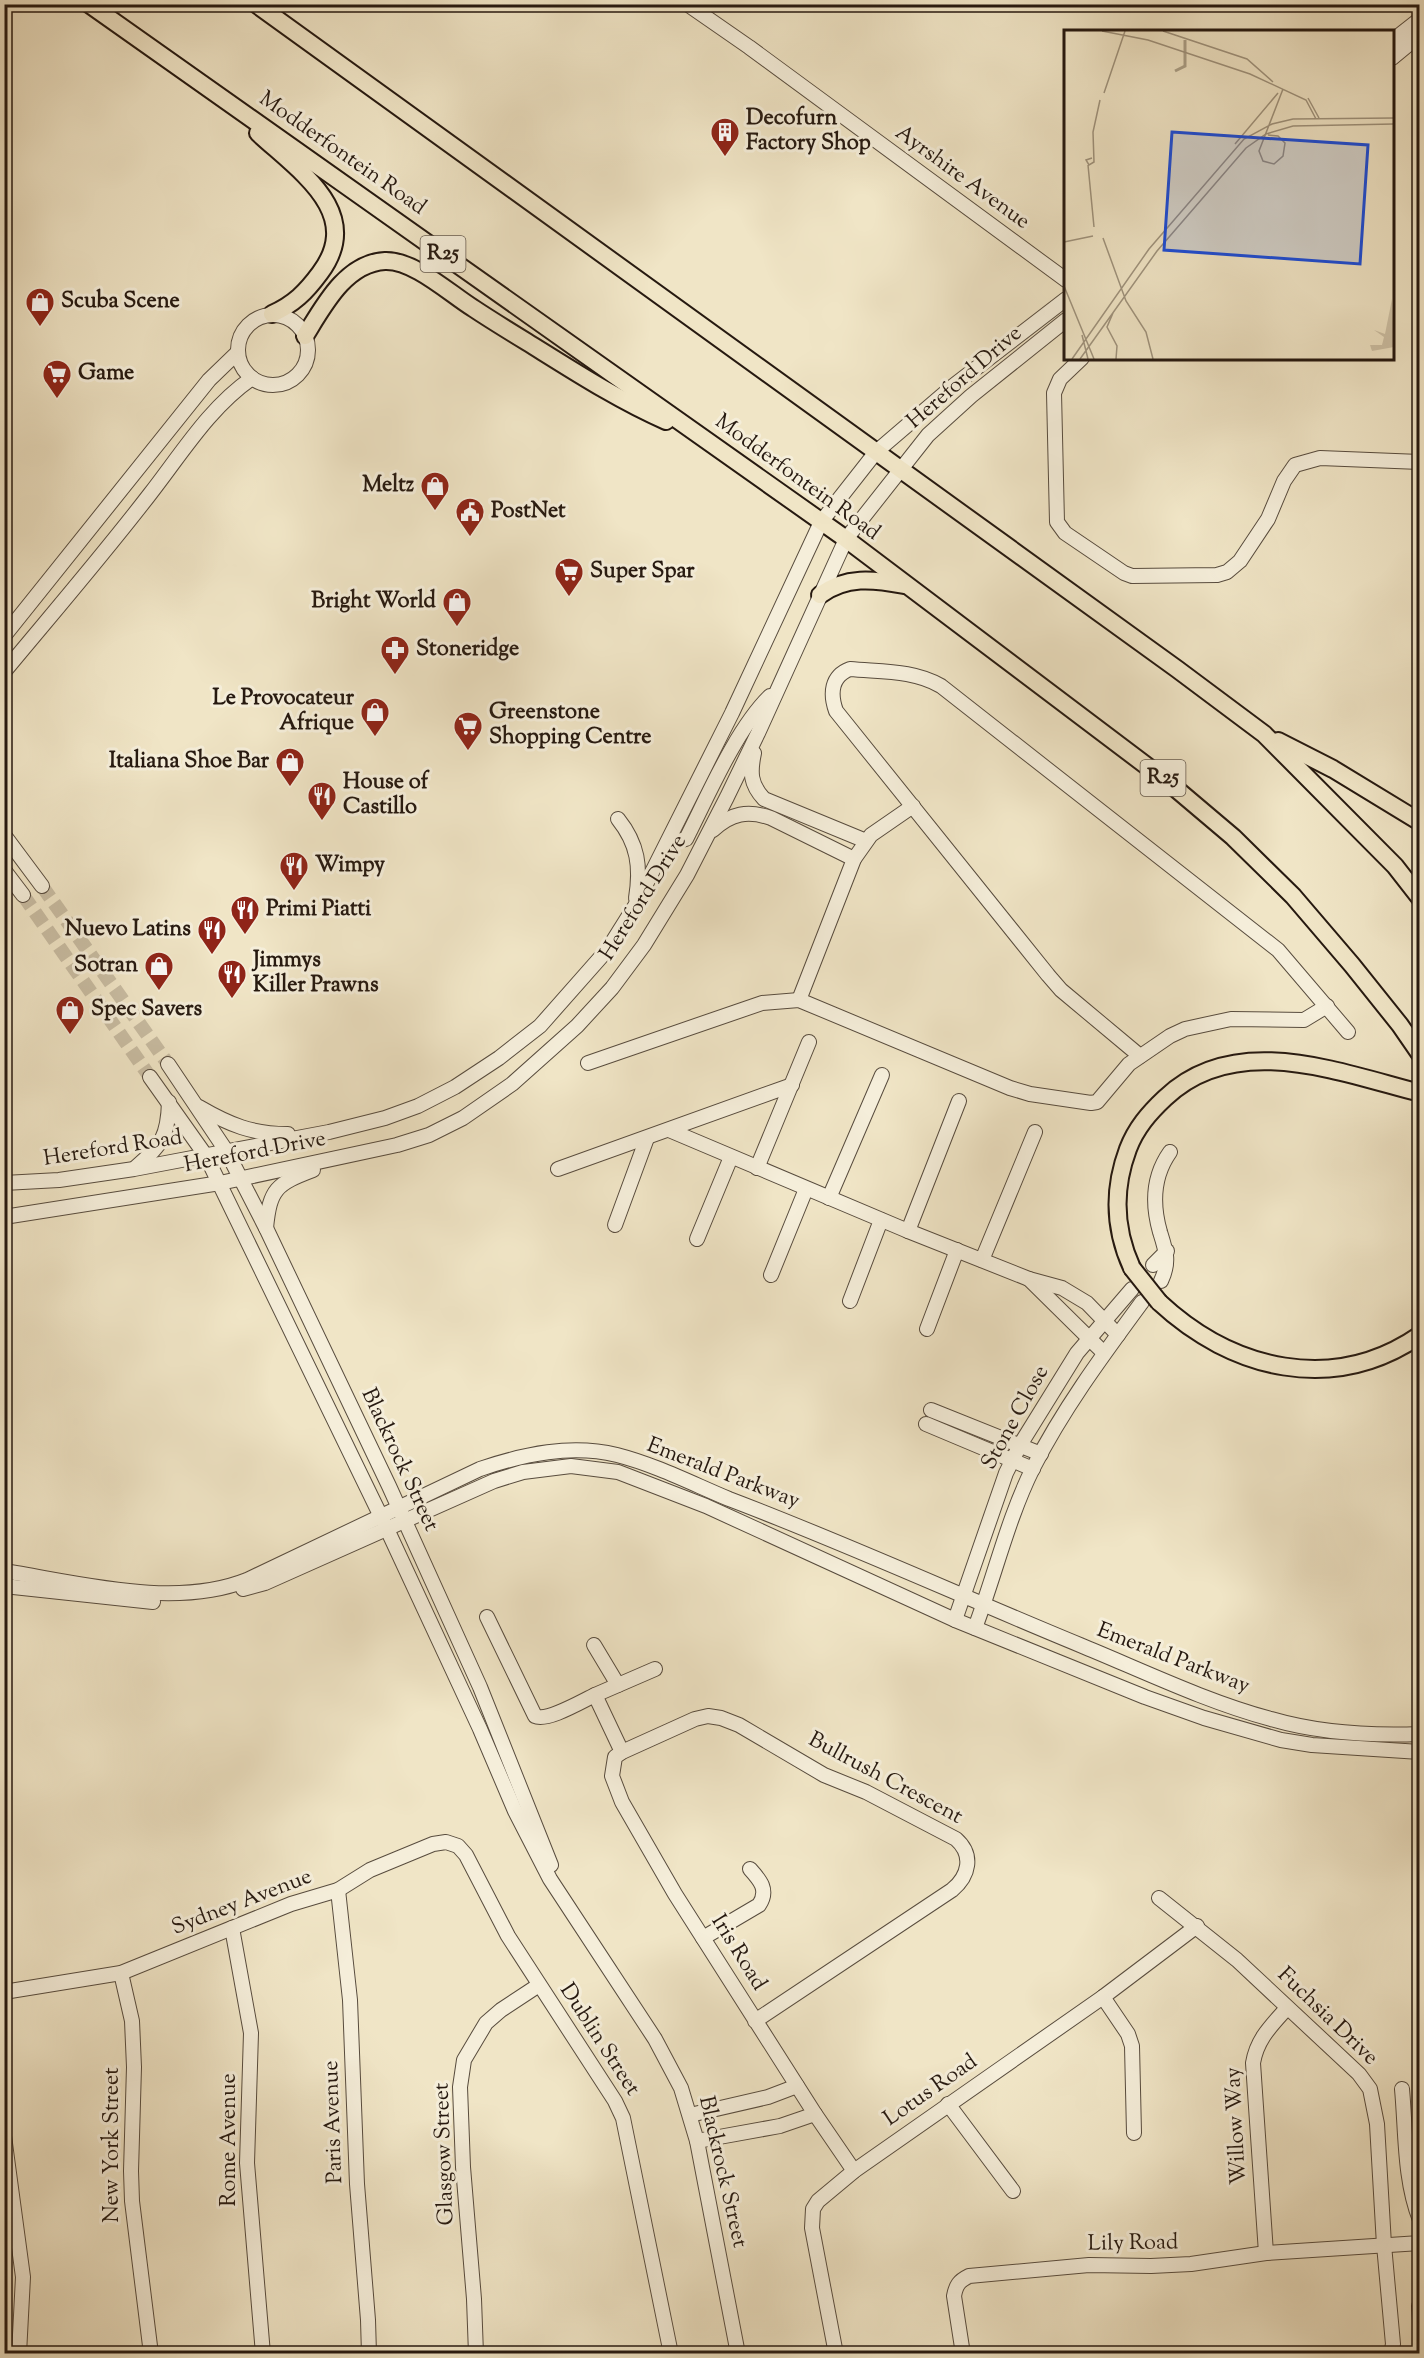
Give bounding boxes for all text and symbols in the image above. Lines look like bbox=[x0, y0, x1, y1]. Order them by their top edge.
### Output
inset map bbox=[1064, 30, 1394, 360]
street label: Modderfontein Road bbox=[252, 84, 432, 224]
place label: Decofurn Factory Shop bbox=[746, 103, 871, 160]
building icon: Decofurn Factory Shop bbox=[709, 116, 741, 158]
street label: Ayrshire Avenue bbox=[888, 118, 1036, 238]
road number: R25 bbox=[420, 236, 466, 272]
shop icon: Scuba Scene bbox=[24, 286, 56, 328]
place label: Scuba Scene bbox=[61, 286, 180, 318]
street label: Hereford Drive bbox=[900, 319, 1030, 437]
supermarket icon: Game bbox=[41, 358, 73, 400]
place label: Game bbox=[78, 358, 134, 390]
street label: Modderfontein Road bbox=[708, 407, 886, 549]
place label: Meltz bbox=[362, 470, 415, 502]
shop icon: Meltz bbox=[419, 470, 451, 512]
public building icon: PostNet bbox=[454, 496, 486, 538]
place label: PostNet bbox=[491, 496, 566, 528]
supermarket icon: Super Spar bbox=[553, 556, 585, 598]
place label: Super Spar bbox=[590, 556, 695, 588]
place label: Bright World bbox=[311, 586, 437, 618]
shop icon: Bright World bbox=[441, 586, 473, 628]
pharmacy icon: Stoneridge bbox=[379, 634, 411, 676]
place label: Stoneridge bbox=[416, 634, 519, 666]
place label: Le Provocateur Afrique bbox=[213, 683, 355, 740]
shop icon: Le Provocateur Afrique bbox=[359, 696, 391, 738]
place label: Greenstone Shopping Centre bbox=[489, 697, 651, 754]
supermarket icon: Greenstone Shopping Centre bbox=[452, 710, 484, 752]
place label: Italiana Shoe Bar bbox=[109, 746, 270, 778]
shop icon: Italiana Shoe Bar bbox=[274, 746, 306, 788]
road number: R25 bbox=[1140, 760, 1186, 796]
place label: House of Castillo bbox=[343, 767, 430, 824]
restaurant icon: House of Castillo bbox=[306, 780, 338, 822]
street label: Hereford Drive bbox=[592, 829, 696, 967]
restaurant icon: Wimpy bbox=[278, 850, 310, 892]
place label: Wimpy bbox=[315, 850, 385, 882]
restaurant icon: Primi Piatti bbox=[229, 894, 261, 936]
place label: Primi Piatti bbox=[266, 894, 372, 926]
place label: Nuevo Latins bbox=[65, 914, 191, 946]
restaurant icon: Nuevo Latins bbox=[196, 914, 228, 956]
place label: Jimmys Killer Prawns bbox=[251, 945, 379, 1002]
place label: Sotran bbox=[74, 950, 138, 982]
shop icon: Sotran bbox=[143, 950, 175, 992]
restaurant icon: Jimmys Killer Prawns bbox=[216, 958, 248, 1000]
shop icon: Spec Savers bbox=[54, 994, 86, 1036]
place label: Spec Savers bbox=[91, 994, 203, 1026]
street label: Hereford Road bbox=[41, 1122, 185, 1176]
street label: Hereford Drive bbox=[181, 1124, 329, 1182]
street label: Stone Close bbox=[974, 1360, 1058, 1476]
street label: Blackrock Street bbox=[352, 1383, 446, 1537]
street label: Emerald Parkway bbox=[642, 1430, 804, 1518]
street label: Emerald Parkway bbox=[1092, 1615, 1254, 1703]
street label: Bullrush Crescent bbox=[802, 1725, 968, 1833]
street label: Sydney Avenue bbox=[167, 1862, 317, 1944]
street label: Iris Road bbox=[702, 1909, 774, 1997]
street label: Fuchsia Drive bbox=[1269, 1960, 1385, 2074]
street label: Dublin Street bbox=[551, 1977, 648, 2103]
street label: Lotus Road bbox=[878, 2047, 984, 2135]
street label: Paris Avenue bbox=[316, 2060, 352, 2184]
street label: Willow Way bbox=[1218, 2066, 1256, 2186]
street label: New York Street bbox=[97, 2067, 129, 2223]
street label: Rome Avenue bbox=[214, 2073, 246, 2207]
street label: Glasgow Street bbox=[426, 2082, 463, 2226]
street label: Blackrock Street bbox=[689, 2093, 755, 2251]
street label: Lily Road bbox=[1087, 2227, 1179, 2261]

